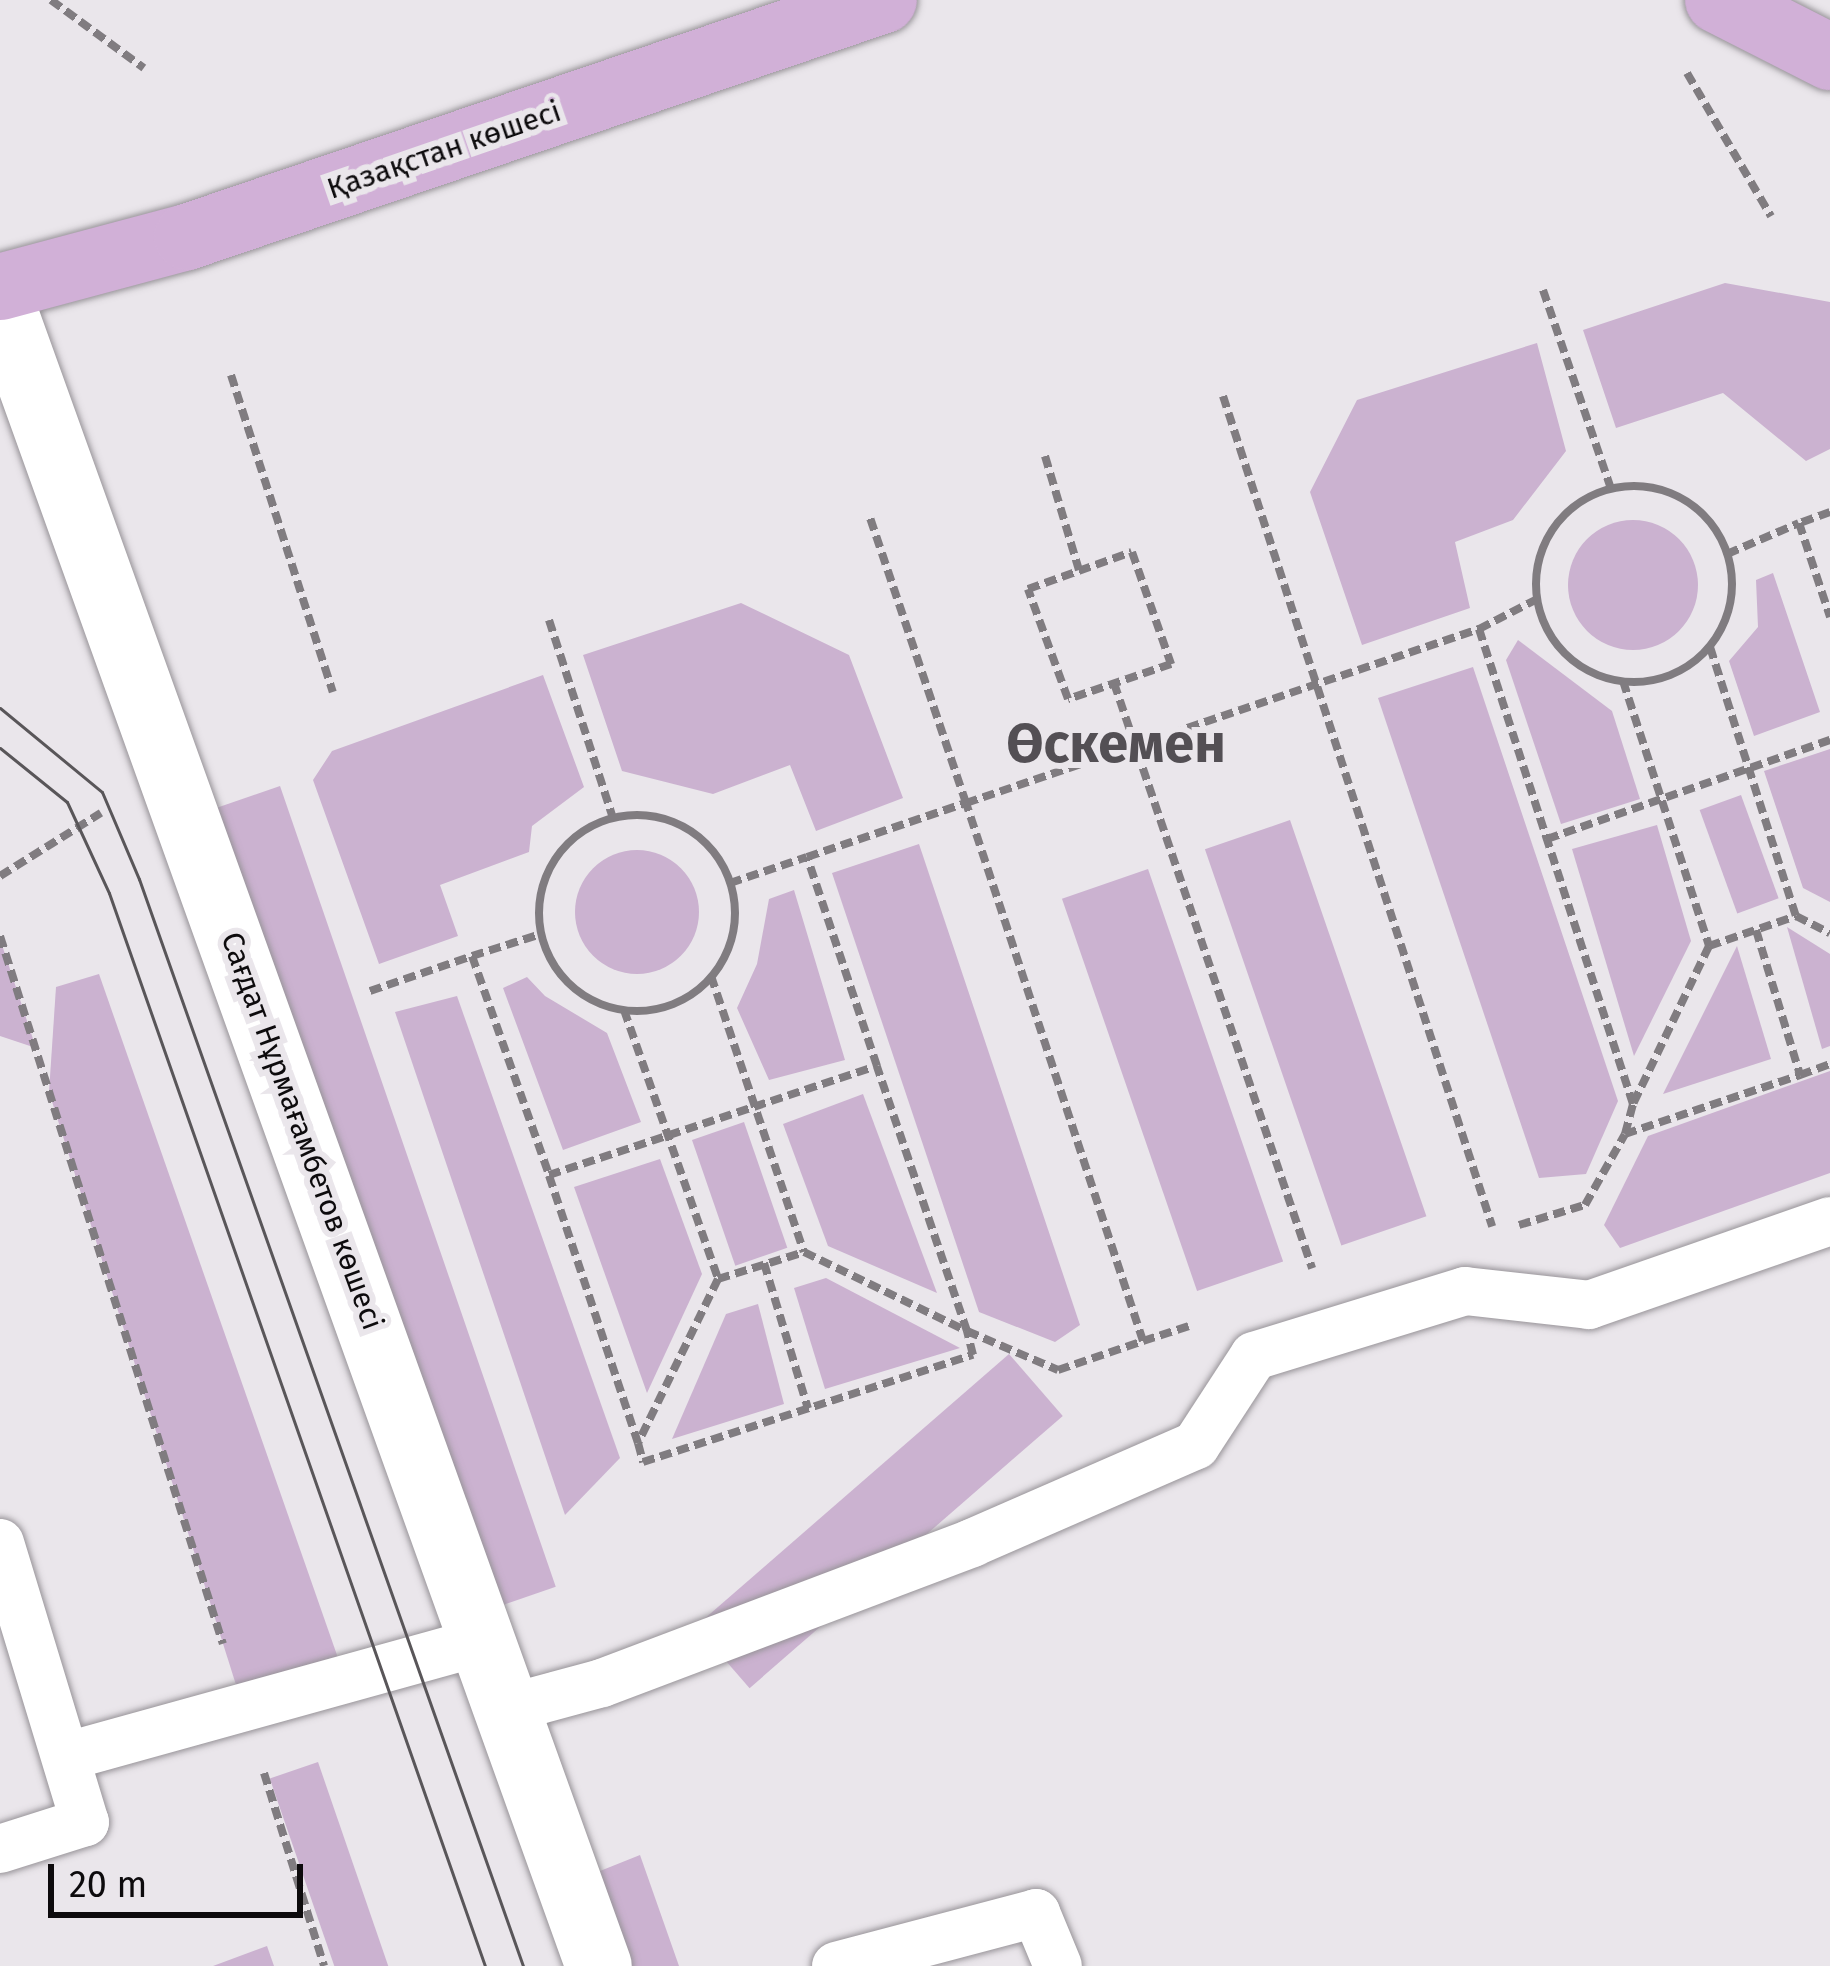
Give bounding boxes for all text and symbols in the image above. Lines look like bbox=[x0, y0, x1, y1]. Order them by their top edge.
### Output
street label: Қазақстан көшесі bbox=[322, 93, 566, 207]
district label: Өскемен bbox=[1006, 712, 1226, 776]
street label: Сағдат Нұрмағамбетов көшесі bbox=[213, 927, 391, 1335]
scale bar bbox=[54, 1840, 309, 1914]
text: 20 m bbox=[69, 1863, 147, 1907]

